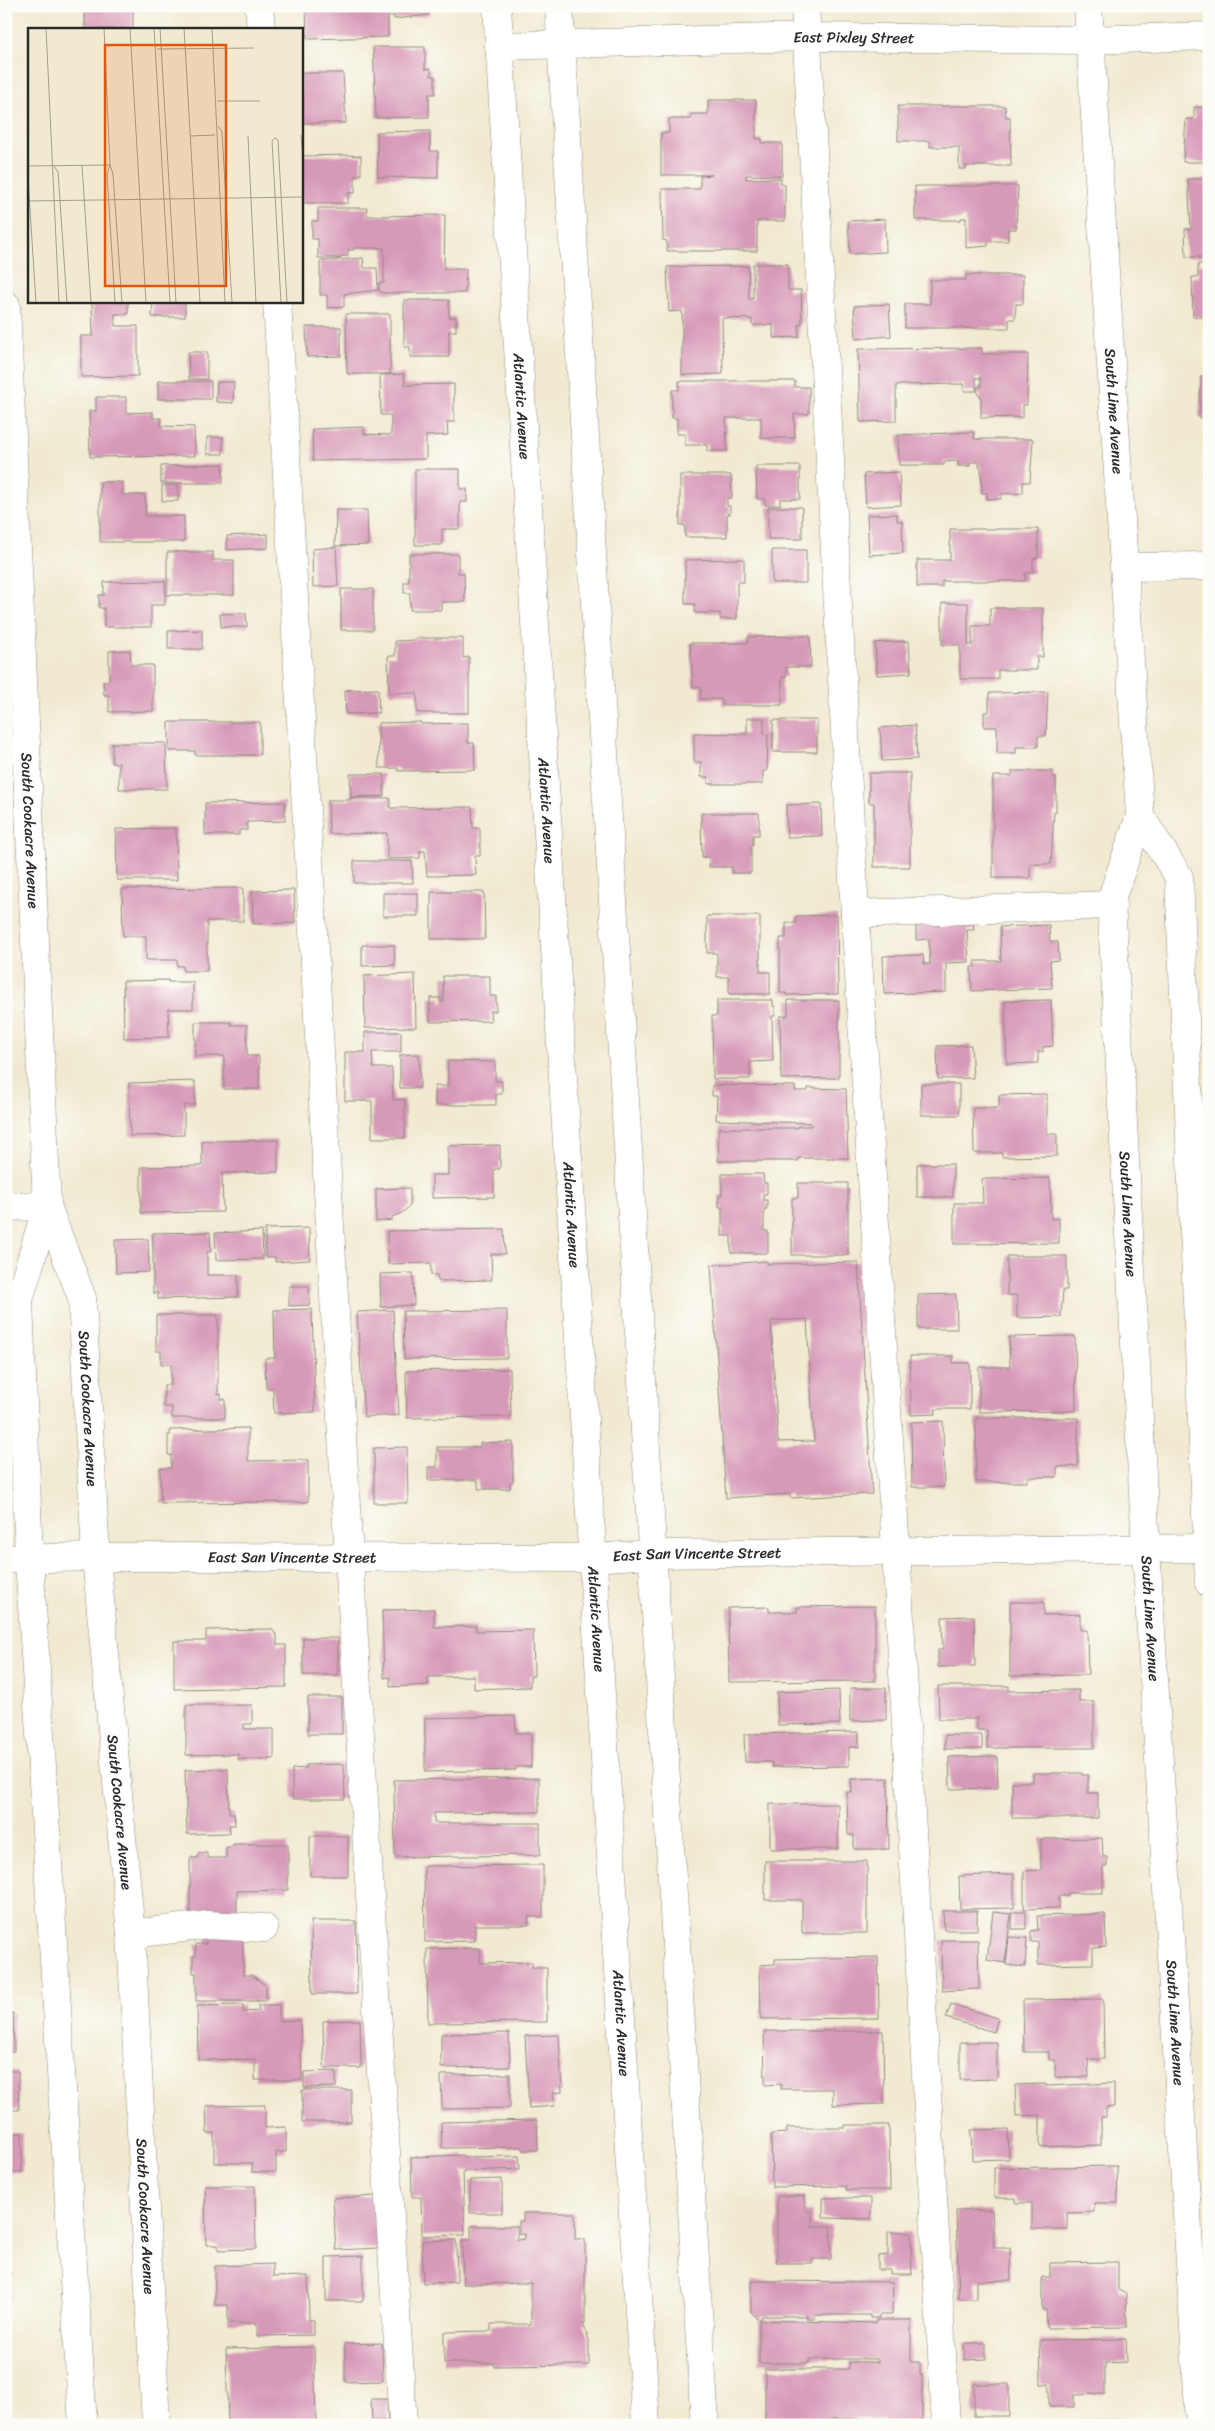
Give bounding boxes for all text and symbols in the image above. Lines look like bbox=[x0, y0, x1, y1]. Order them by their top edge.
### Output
street label: East Pixley Street bbox=[793, 24, 915, 51]
inset map bbox=[28, 28, 302, 302]
street label: South Lime Avenue bbox=[1097, 347, 1131, 475]
street label: Atlantic Avenue bbox=[505, 351, 538, 460]
street label: South Cookacre Avenue bbox=[13, 752, 46, 909]
street label: Atlantic Avenue bbox=[530, 756, 563, 865]
street label: South Lime Avenue bbox=[1112, 1150, 1144, 1278]
street label: Atlantic Avenue bbox=[555, 1160, 588, 1269]
street label: South Cookacre Avenue bbox=[71, 1330, 105, 1487]
street label: East San Vincente Street bbox=[612, 1540, 782, 1570]
street label: East San Vincente Street bbox=[208, 1544, 377, 1571]
street label: South Lime Avenue bbox=[1133, 1555, 1167, 1682]
street label: Atlantic Avenue bbox=[580, 1564, 613, 1673]
street label: South Cookacre Avenue bbox=[100, 1733, 140, 1891]
street label: South Lime Avenue bbox=[1158, 1959, 1192, 2087]
street label: Atlantic Avenue bbox=[605, 1968, 638, 2077]
street label: South Cookacre Avenue bbox=[128, 2138, 162, 2295]

